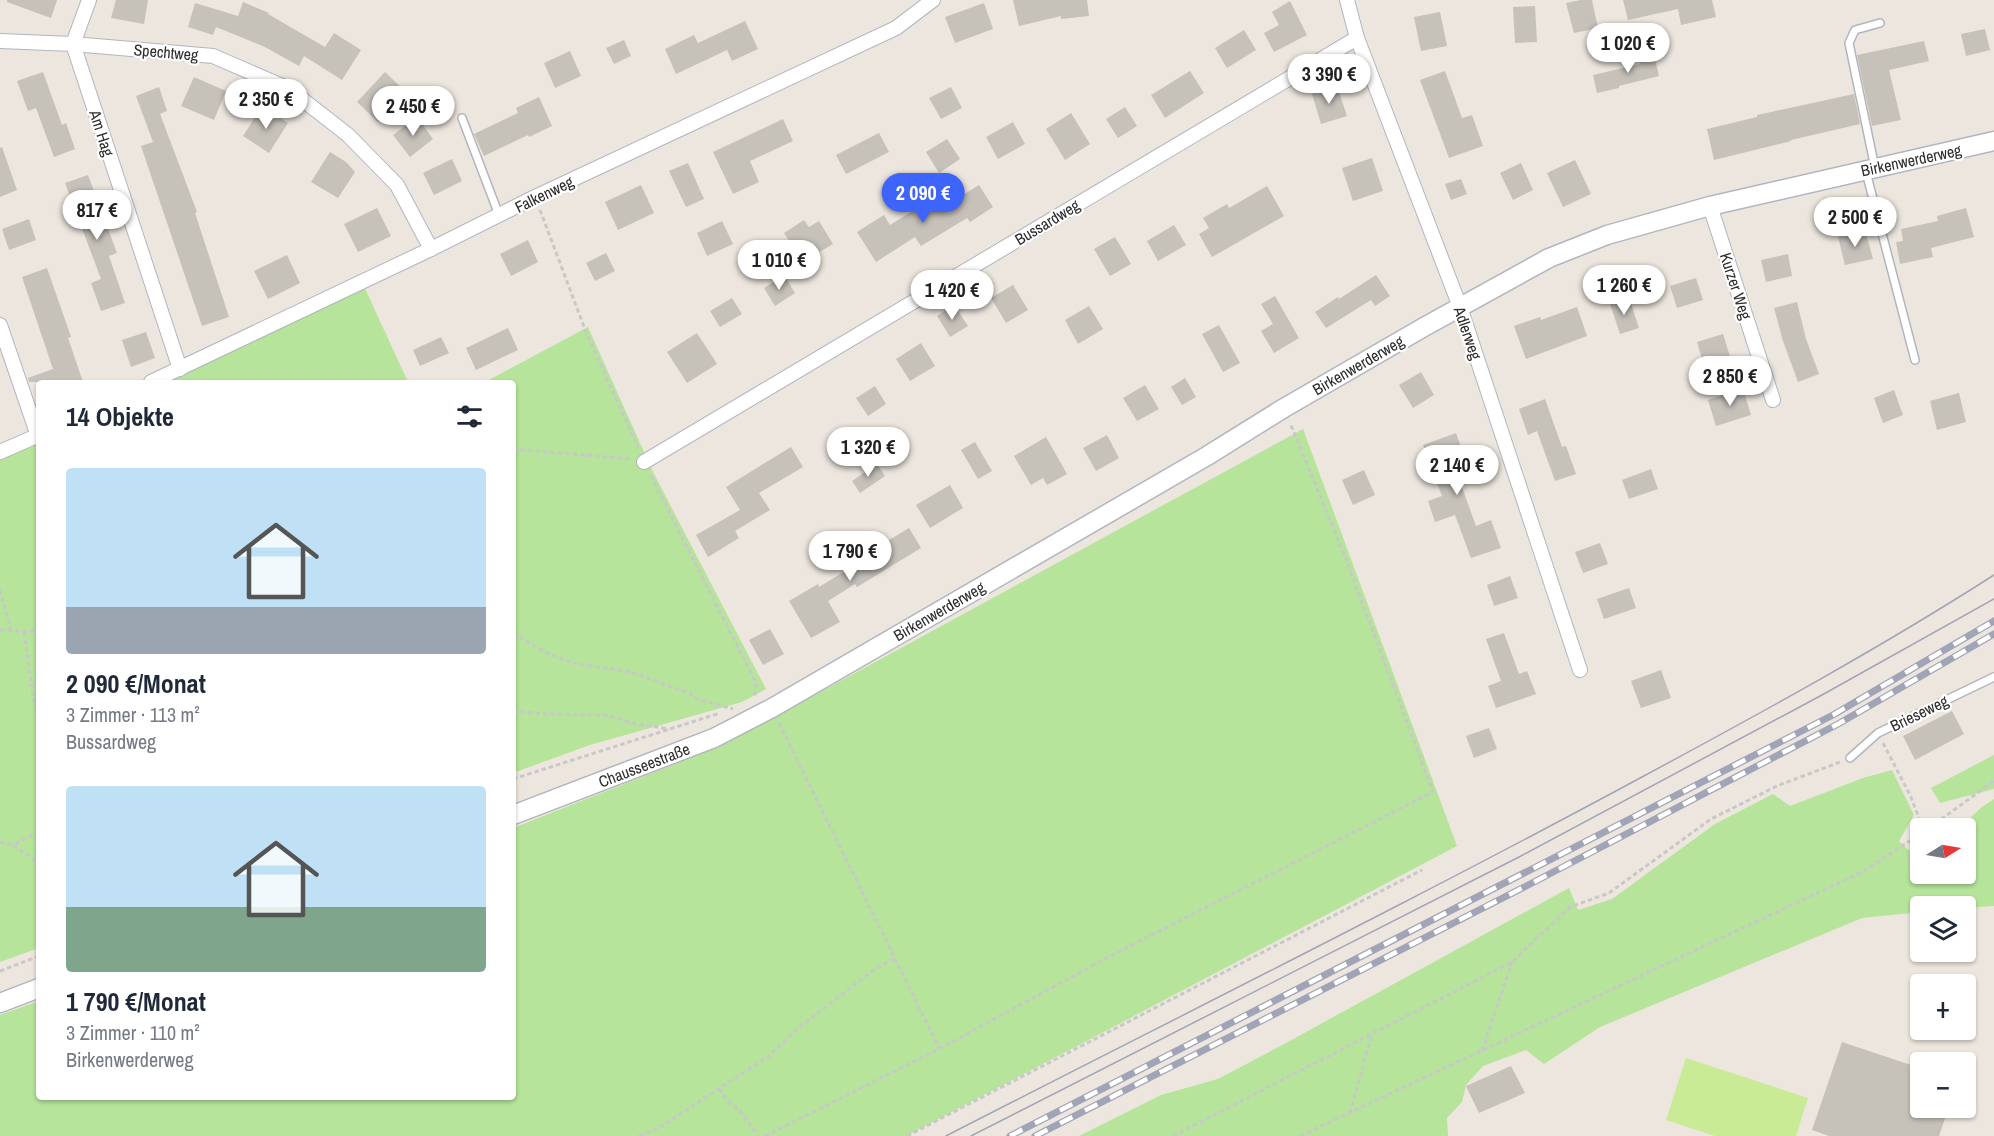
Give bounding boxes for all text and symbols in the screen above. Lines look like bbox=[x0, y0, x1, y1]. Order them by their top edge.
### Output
pin: 1 020 € bbox=[1573, 23, 1683, 74]
text: 1 020 € bbox=[1601, 29, 1655, 56]
street label: Spechtweg bbox=[133, 38, 200, 66]
pin: 3 390 € bbox=[1274, 54, 1384, 105]
text: 3 390 € bbox=[1302, 60, 1356, 87]
pin: 2 350 € bbox=[211, 79, 321, 130]
text: 2 350 € bbox=[239, 85, 293, 112]
pin: 2 450 € bbox=[358, 86, 468, 137]
text: 2 450 € bbox=[386, 92, 440, 119]
street label: Am Hag bbox=[84, 106, 120, 160]
street label: Birkenwerderweg bbox=[1859, 138, 1964, 181]
street label: Falkenweg bbox=[511, 170, 578, 218]
pin: 2 090 € bbox=[868, 173, 978, 224]
text: 2 090 € bbox=[896, 179, 950, 206]
pin: 817 € bbox=[55, 190, 139, 241]
street label: Bussardweg bbox=[1010, 194, 1084, 250]
text: 817 € bbox=[76, 196, 118, 223]
pin: 2 500 € bbox=[1800, 197, 1910, 248]
text: 2 500 € bbox=[1828, 203, 1882, 230]
pin: 1 010 € bbox=[724, 240, 834, 291]
text: 1 010 € bbox=[752, 246, 806, 273]
street label: Kurzer Weg bbox=[1715, 250, 1757, 323]
pin: 1 260 € bbox=[1569, 265, 1679, 316]
pin: 1 420 € bbox=[897, 270, 1007, 321]
text: 1 260 € bbox=[1597, 271, 1651, 298]
text: 1 420 € bbox=[925, 276, 979, 303]
street label: Adlerweg bbox=[1448, 303, 1488, 363]
street label: Birkenwerderweg bbox=[1308, 330, 1408, 400]
pin: 2 850 € bbox=[1675, 356, 1785, 407]
text: 2 850 € bbox=[1703, 362, 1757, 389]
text: 14 Objekte bbox=[66, 399, 174, 434]
icon: filters bbox=[453, 400, 486, 433]
pin: 1 320 € bbox=[813, 427, 923, 478]
text: 1 320 € bbox=[841, 433, 895, 460]
pin: 2 140 € bbox=[1402, 445, 1512, 496]
text: 2 140 € bbox=[1430, 451, 1484, 478]
icon: home bbox=[222, 507, 330, 615]
pin: 1 790 € bbox=[795, 531, 905, 582]
text: 1 790 € bbox=[823, 537, 877, 564]
street label: Birkenwerderweg bbox=[889, 576, 989, 646]
text: 2 090 €/Monat bbox=[66, 666, 206, 701]
street label: Brieseweg bbox=[1886, 689, 1952, 736]
text: 3 Zimmer · 113 m² bbox=[66, 701, 200, 728]
text: Bussardweg bbox=[66, 728, 156, 755]
street label: Chausseestraße bbox=[595, 737, 693, 793]
north arrow bbox=[1910, 818, 1976, 884]
map controls bbox=[1910, 818, 1976, 1118]
icon: home bbox=[222, 825, 330, 933]
button: layers bbox=[1910, 896, 1976, 962]
button: + bbox=[1910, 974, 1976, 1040]
text: 1 790 €/Monat bbox=[66, 984, 206, 1019]
text: 3 Zimmer · 110 m² bbox=[66, 1019, 200, 1046]
text: Birkenwerderweg bbox=[66, 1046, 194, 1073]
button: − bbox=[1910, 1052, 1976, 1118]

